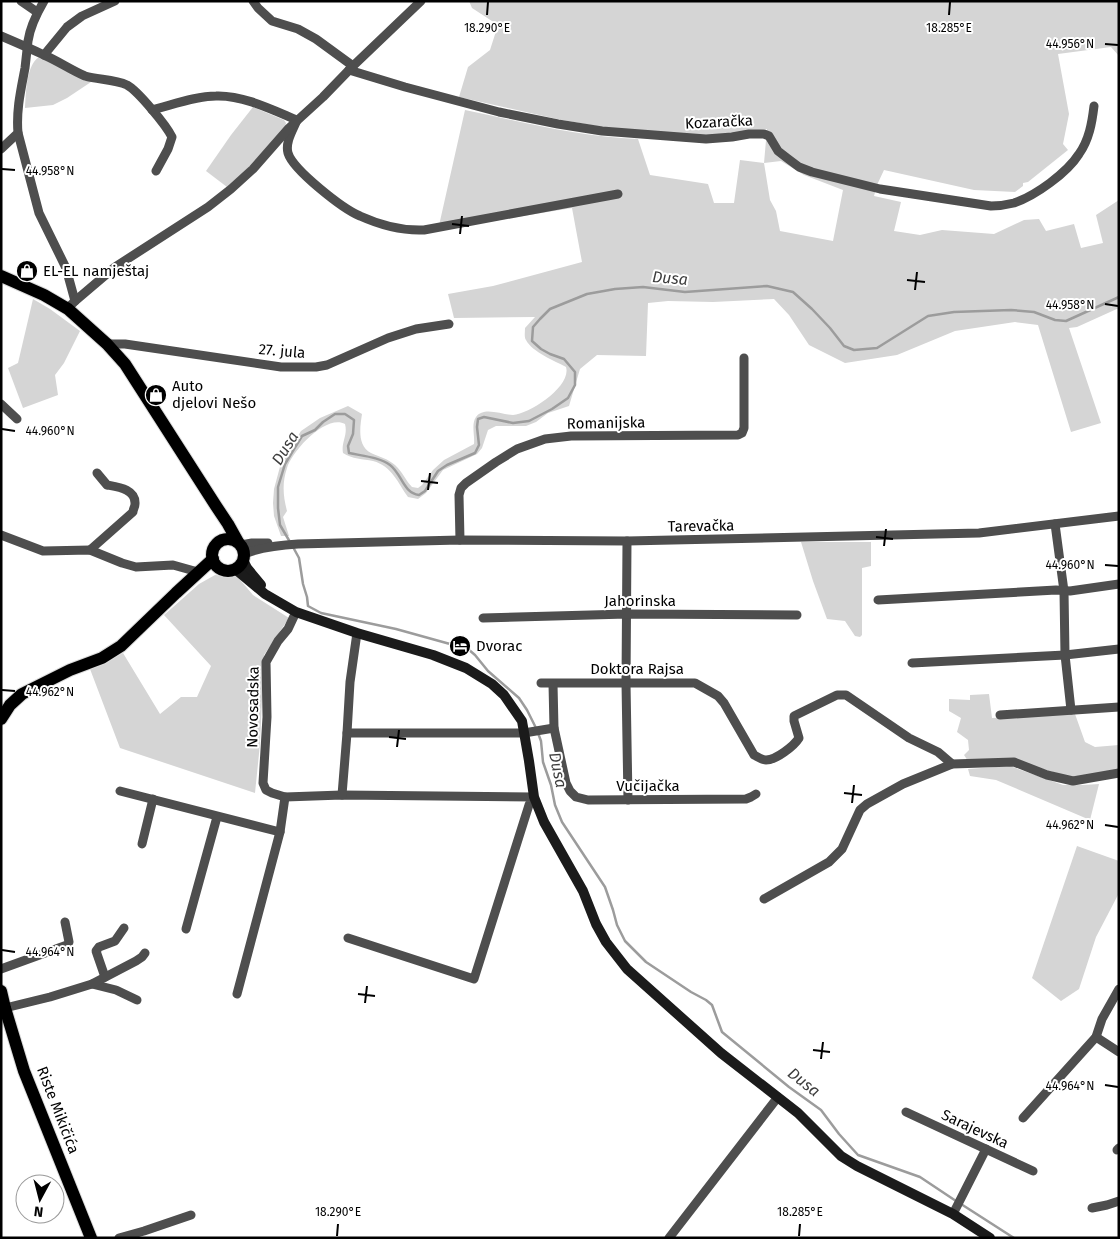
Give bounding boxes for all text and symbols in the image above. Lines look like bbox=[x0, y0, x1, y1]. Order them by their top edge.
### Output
text: 18.290°E bbox=[464, 21, 510, 35]
text: 18.285°E bbox=[926, 21, 972, 35]
text: 44.956°N bbox=[1046, 37, 1094, 51]
street label: Kozaračka bbox=[685, 111, 753, 133]
text: 44.958°N bbox=[26, 164, 74, 178]
shop icon: EL-EL namještaj bbox=[15, 259, 39, 283]
place label: EL-EL namještaj bbox=[43, 262, 149, 280]
water label: Dusa bbox=[651, 267, 689, 289]
text: 44.958°N bbox=[1046, 298, 1094, 312]
street label: 27. jula bbox=[258, 340, 306, 362]
place label: Auto djelovi Nešo bbox=[172, 377, 256, 412]
shop icon: Auto djelovi Nešo bbox=[144, 383, 168, 407]
street label: Romanijska bbox=[567, 413, 645, 433]
text: 44.960°N bbox=[25, 424, 75, 438]
water label: Dusa bbox=[267, 428, 303, 468]
street label: Tarevačka bbox=[667, 516, 735, 536]
text: 44.960°N bbox=[1045, 558, 1095, 572]
street label: Jahorinska bbox=[604, 592, 676, 610]
hotel icon: Dvorac bbox=[448, 634, 472, 658]
place label: Dvorac bbox=[476, 637, 522, 655]
street label: Doktora Rajsa bbox=[590, 660, 684, 678]
street label: Novosadska bbox=[243, 666, 263, 748]
text: 44.962°N bbox=[26, 685, 74, 699]
water label: Dusa bbox=[545, 750, 571, 790]
street label: Vučijačka bbox=[616, 777, 680, 795]
text: 44.962°N bbox=[1046, 818, 1094, 832]
text: 44.964°N bbox=[26, 945, 74, 959]
water label: Dusa bbox=[784, 1063, 824, 1101]
street label: Riste Mikičića bbox=[33, 1064, 83, 1156]
text: 44.964°N bbox=[1046, 1079, 1094, 1093]
street label: Sarajevska bbox=[939, 1106, 1011, 1152]
north arrow bbox=[15, 1174, 65, 1224]
text: N bbox=[33, 1202, 44, 1220]
text: 18.290°E bbox=[315, 1205, 361, 1219]
text: 18.285°E bbox=[777, 1205, 823, 1219]

